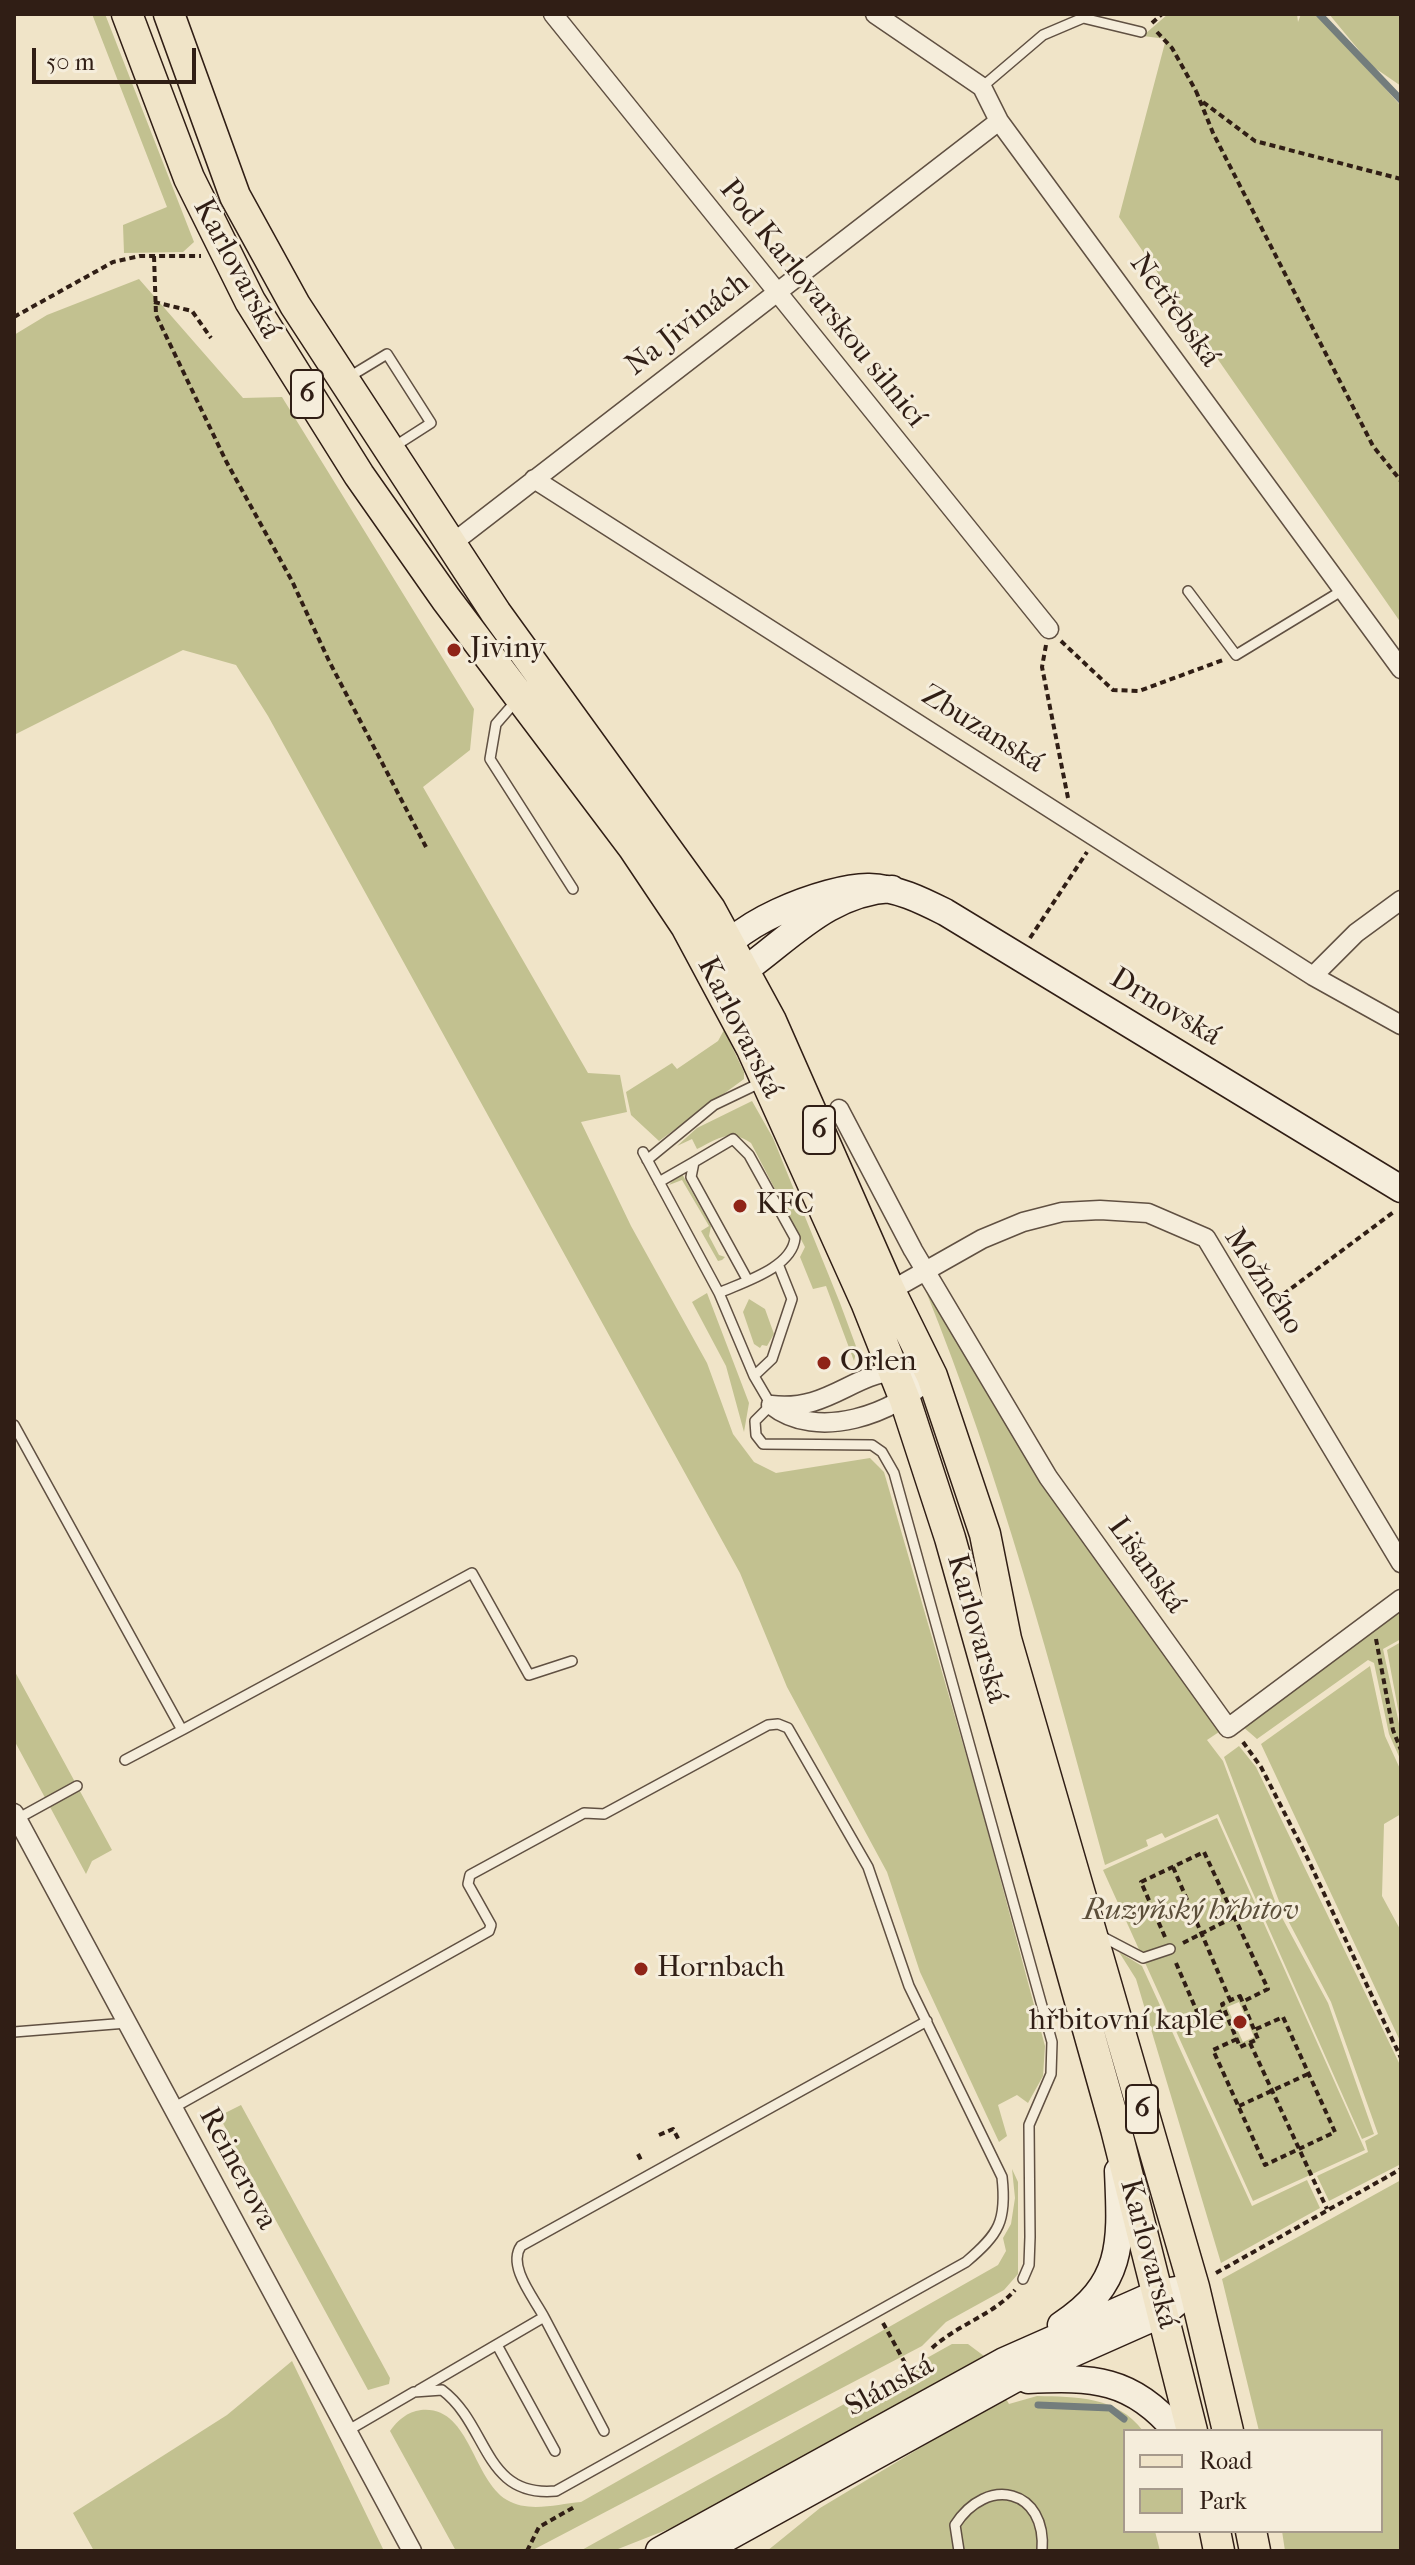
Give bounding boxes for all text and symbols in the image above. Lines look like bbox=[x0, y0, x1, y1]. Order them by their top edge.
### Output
scale bar bbox=[36, 32, 200, 82]
text: 50 m bbox=[46, 48, 95, 76]
street label: Pod Karlovarskou silnicí bbox=[711, 173, 933, 435]
street label: Karlovarská bbox=[184, 193, 288, 345]
street label: Netřebská bbox=[1121, 247, 1227, 375]
street label: Na Jivinách bbox=[619, 266, 757, 384]
road number: 6 bbox=[291, 370, 323, 418]
place label: Jiviny bbox=[470, 632, 546, 668]
marker: Jiviny bbox=[445, 641, 463, 659]
street label: Zbuzanská bbox=[914, 678, 1050, 782]
street label: Karlovarská bbox=[688, 952, 790, 1104]
street label: Drnovská bbox=[1103, 961, 1227, 1055]
road number: 6 bbox=[803, 1106, 835, 1154]
place label: KFC bbox=[756, 1188, 814, 1224]
marker: KFC bbox=[731, 1197, 749, 1215]
street label: Možného bbox=[1215, 1222, 1311, 1342]
place label: Orlen bbox=[840, 1345, 917, 1381]
marker: Orlen bbox=[815, 1354, 833, 1372]
street label: Lišanská bbox=[1099, 1511, 1193, 1621]
street label: Karlovarská bbox=[938, 1551, 1014, 1707]
park label: Ruzyňský hřbitov bbox=[1083, 1894, 1299, 1930]
place label: Hornbach bbox=[657, 1951, 785, 1987]
marker: Hornbach bbox=[632, 1960, 650, 1978]
place label: hřbitovní kaple bbox=[1029, 2004, 1224, 2040]
marker: hřbitovní kaple bbox=[1231, 2013, 1249, 2031]
road number: 6 bbox=[1126, 2085, 1158, 2133]
street label: Reinerova bbox=[190, 2102, 284, 2236]
street label: Karlovarská bbox=[1111, 2175, 1185, 2333]
street label: Slánská bbox=[840, 2348, 940, 2426]
legend bbox=[1123, 2429, 1383, 2533]
text: Road bbox=[1199, 2447, 1252, 2475]
text: Park bbox=[1199, 2487, 1247, 2515]

